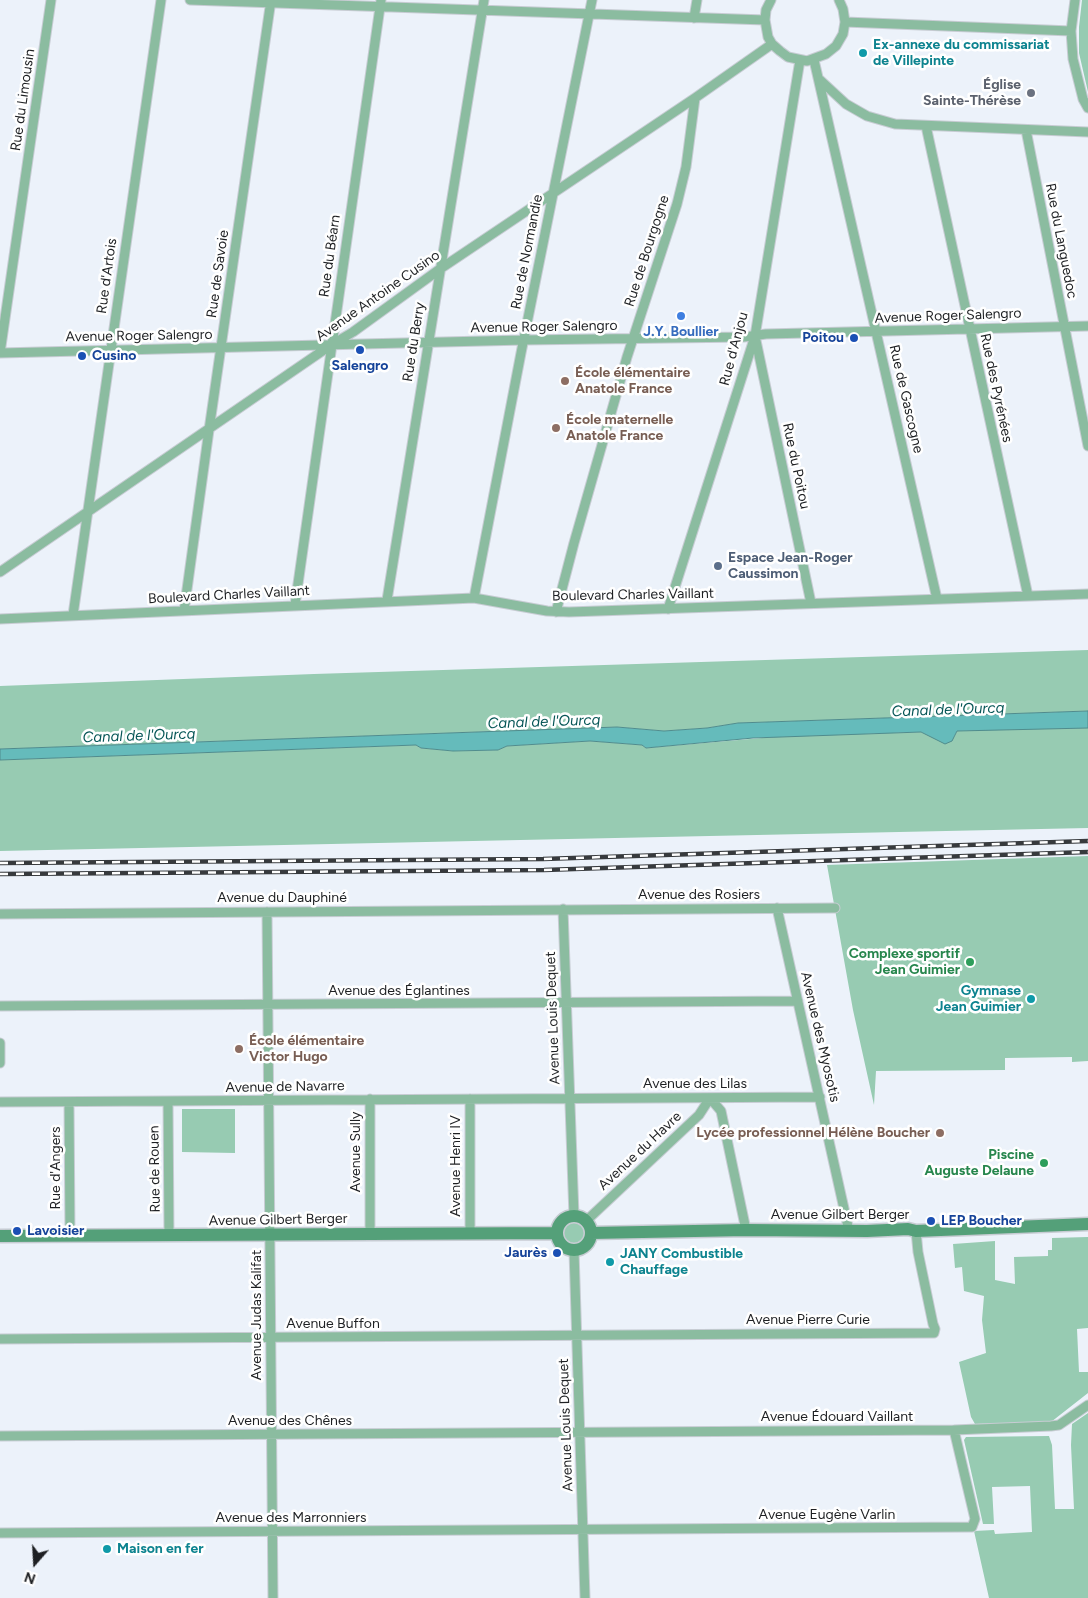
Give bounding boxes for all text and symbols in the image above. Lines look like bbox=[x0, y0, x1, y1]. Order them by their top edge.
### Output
place label: Ex-annexe du commissariat de Villepinte bbox=[873, 37, 1050, 70]
marker: Ex-annexe du commissariat de Villepinte bbox=[857, 47, 869, 59]
street label: Rue du Limousin bbox=[8, 48, 38, 152]
place label: Église Sainte-Thérèse bbox=[923, 77, 1021, 110]
marker: Église Sainte-Thérèse bbox=[1025, 87, 1037, 99]
street label: Rue du Languedoc bbox=[1042, 182, 1080, 300]
street label: Rue de Normandie bbox=[508, 193, 546, 311]
street label: Rue de Bourgogne bbox=[621, 193, 673, 309]
street label: Rue du Béarn bbox=[316, 214, 344, 298]
street label: Rue de Savoie bbox=[204, 229, 232, 319]
street label: Rue d'Artois bbox=[93, 237, 121, 315]
street label: Avenue Antoine Cusino bbox=[313, 247, 443, 345]
street label: Rue du Berry bbox=[399, 301, 429, 383]
street label: Avenue Roger Salengro bbox=[874, 305, 1022, 327]
marker: J.Y. Boullier bbox=[675, 310, 687, 322]
street label: Rue d'Anjou bbox=[716, 310, 752, 388]
street label: Avenue Roger Salengro bbox=[470, 317, 618, 337]
place label: J.Y. Boullier bbox=[643, 324, 719, 340]
street label: Avenue Roger Salengro bbox=[65, 326, 213, 346]
place label: Poitou bbox=[802, 330, 844, 346]
marker: Poitou bbox=[848, 332, 860, 344]
street label: Rue des Pyrénées bbox=[976, 332, 1016, 444]
street label: Rue de Gascogne bbox=[885, 343, 927, 455]
marker: Salengro bbox=[354, 344, 366, 356]
place label: Cusino bbox=[92, 348, 136, 364]
marker: Cusino bbox=[76, 350, 88, 362]
place label: Salengro bbox=[332, 358, 388, 374]
place label: École élémentaire Anatole France bbox=[575, 365, 690, 398]
marker: École élémentaire Anatole France bbox=[559, 375, 571, 387]
place label: École maternelle Anatole France bbox=[566, 412, 673, 444]
street label: Rue du Poitou bbox=[779, 421, 813, 511]
marker: École maternelle Anatole France bbox=[550, 422, 562, 434]
place label: Espace Jean-Roger Caussimon bbox=[728, 550, 853, 582]
marker: Espace Jean-Roger Caussimon bbox=[712, 560, 724, 572]
street label: Boulevard Charles Vaillant bbox=[148, 582, 310, 608]
street label: Boulevard Charles Vaillant bbox=[552, 585, 714, 605]
water label: Canal de l'Ourcq bbox=[891, 699, 1005, 721]
water label: Canal de l'Ourcq bbox=[487, 711, 601, 733]
water label: Canal de l'Ourcq bbox=[82, 725, 196, 747]
street label: Avenue des Rosiers bbox=[638, 887, 760, 903]
street label: Avenue du Dauphiné bbox=[217, 890, 347, 906]
place label: Complexe sportif Jean Guimier bbox=[849, 946, 960, 979]
street label: Avenue Louis Dequet bbox=[542, 951, 564, 1085]
marker: Complexe sportif Jean Guimier bbox=[964, 956, 976, 968]
street label: Avenue des Myosotis bbox=[797, 970, 843, 1104]
street label: Avenue des Églantines bbox=[328, 983, 470, 999]
place label: Gymnase Jean Guimier bbox=[936, 983, 1021, 1016]
marker: Gymnase Jean Guimier bbox=[1025, 993, 1037, 1005]
place label: École élémentaire Victor Hugo bbox=[249, 1033, 364, 1066]
marker: École élémentaire Victor Hugo bbox=[233, 1043, 245, 1055]
street label: Avenue des Lilas bbox=[643, 1076, 747, 1092]
street label: Avenue de Navarre bbox=[225, 1078, 345, 1096]
street label: Avenue du Havre bbox=[595, 1108, 685, 1194]
street label: Avenue Sully bbox=[348, 1112, 364, 1192]
street label: Avenue Henri IV bbox=[448, 1115, 464, 1217]
street label: Rue de Rouen bbox=[146, 1125, 164, 1213]
place label: Lycée professionnel Hélène Boucher bbox=[696, 1125, 930, 1141]
street label: Rue d'Angers bbox=[48, 1126, 64, 1210]
marker: Lycée professionnel Hélène Boucher bbox=[934, 1127, 946, 1139]
place label: Piscine Auguste Delaune bbox=[924, 1147, 1034, 1180]
marker: Piscine Auguste Delaune bbox=[1038, 1157, 1050, 1169]
street label: Avenue Gilbert Berger bbox=[771, 1207, 909, 1223]
street label: Avenue Gilbert Berger bbox=[209, 1210, 347, 1230]
place label: LEP Boucher bbox=[941, 1213, 1022, 1229]
marker: LEP Boucher bbox=[925, 1215, 937, 1227]
place label: Lavoisier bbox=[27, 1223, 84, 1239]
marker: Lavoisier bbox=[11, 1225, 23, 1237]
place label: Jaurès bbox=[504, 1245, 547, 1261]
place label: JANY Combustible Chauffage bbox=[620, 1246, 743, 1278]
marker: Jaurès bbox=[551, 1247, 563, 1259]
street label: Avenue Judas Kalifat bbox=[249, 1250, 265, 1380]
marker: JANY Combustible Chauffage bbox=[604, 1256, 616, 1268]
street label: Avenue Pierre Curie bbox=[746, 1312, 870, 1328]
street label: Avenue Buffon bbox=[286, 1316, 380, 1332]
street label: Avenue Louis Dequet bbox=[555, 1358, 577, 1492]
street label: Avenue Édouard Vaillant bbox=[761, 1409, 913, 1425]
street label: Avenue des Chênes bbox=[228, 1413, 352, 1429]
street label: Avenue Eugène Varlin bbox=[759, 1507, 895, 1523]
street label: Avenue des Marronniers bbox=[216, 1510, 366, 1526]
north arrow bbox=[10, 1538, 60, 1588]
place label: Maison en fer bbox=[117, 1541, 204, 1557]
marker: Maison en fer bbox=[101, 1543, 113, 1555]
text: N bbox=[22, 1568, 38, 1587]

